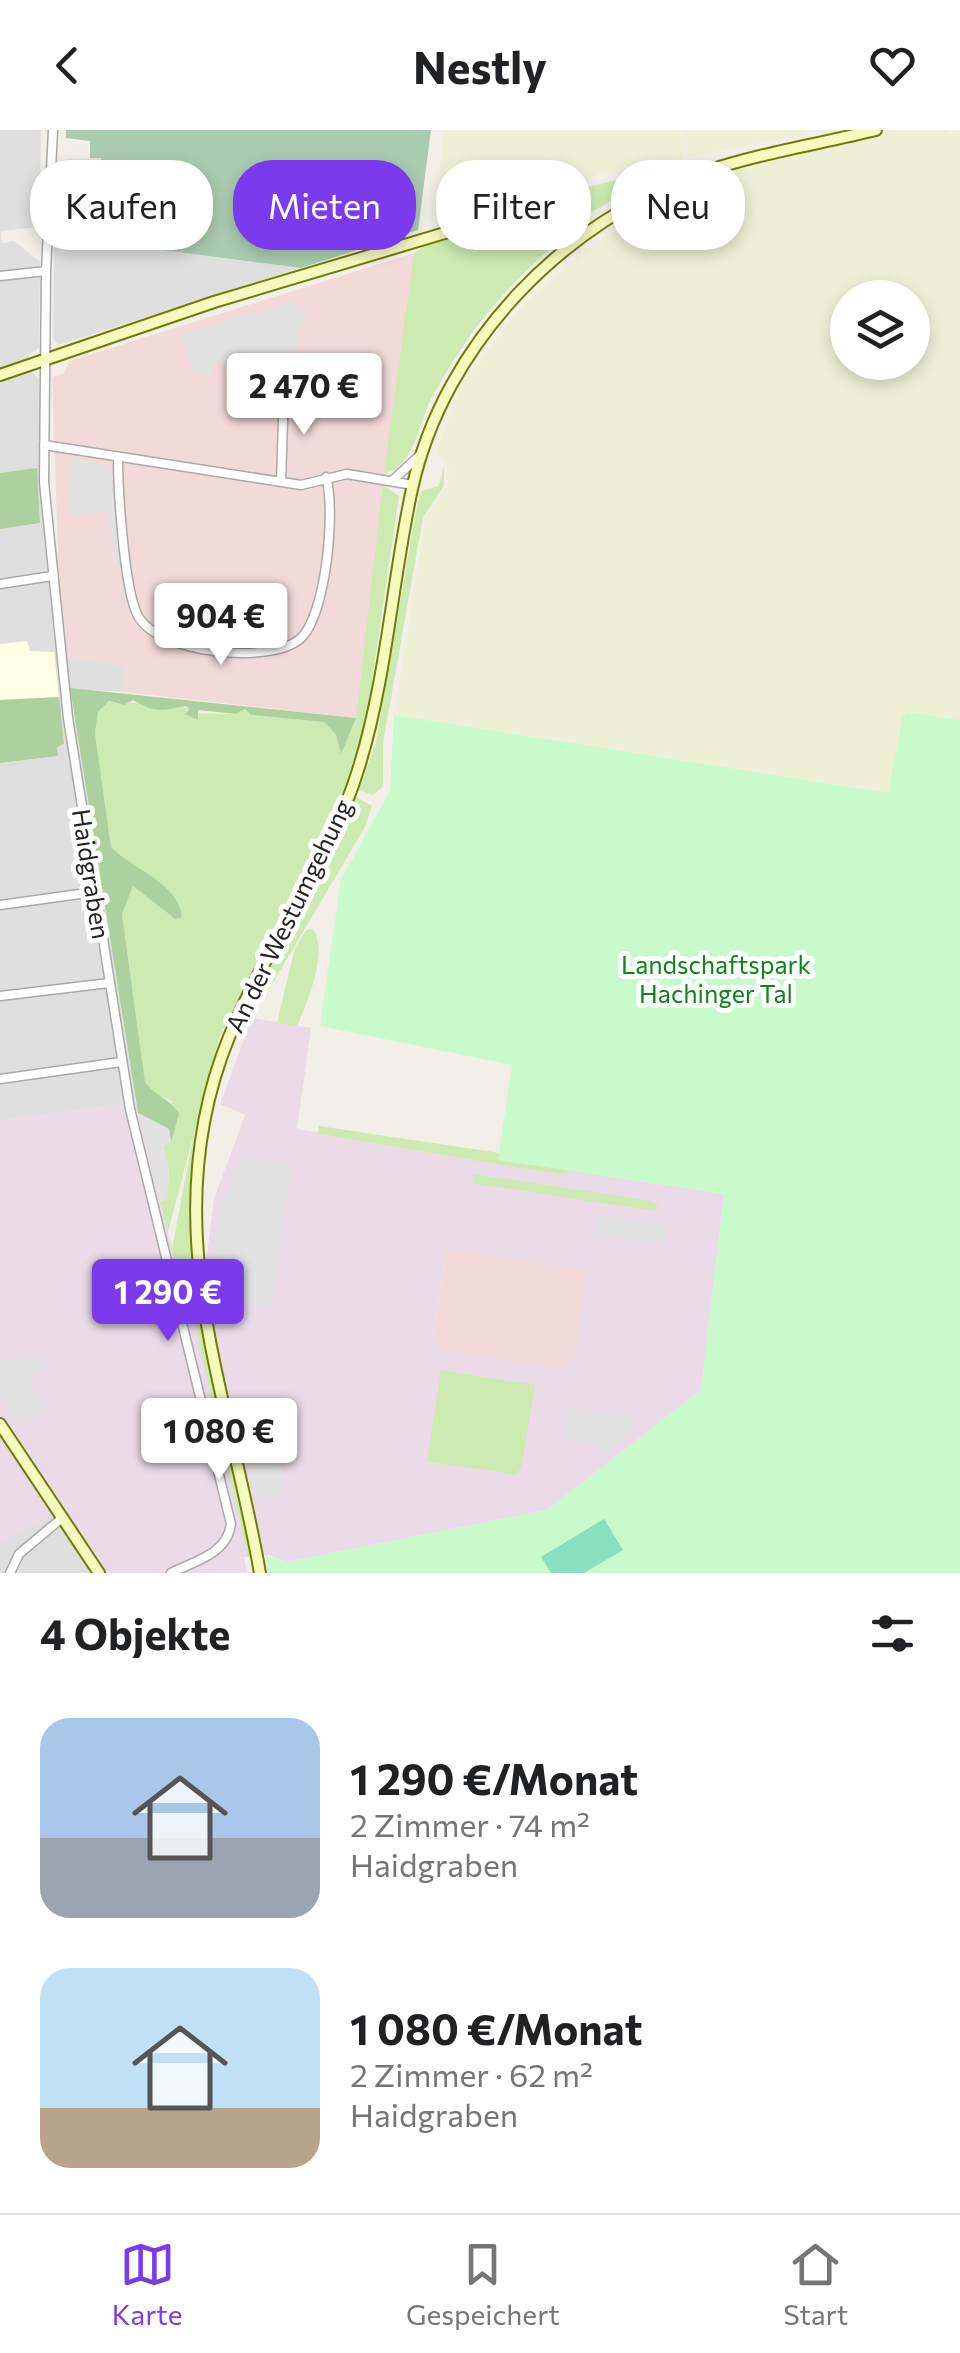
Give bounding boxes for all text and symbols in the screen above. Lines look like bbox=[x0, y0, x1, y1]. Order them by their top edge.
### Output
icon: back bbox=[40, 38, 95, 93]
text: Nestly bbox=[413, 38, 547, 93]
icon: heart bbox=[865, 38, 920, 93]
chip: Kaufen bbox=[30, 160, 213, 250]
chip: Mieten bbox=[233, 160, 416, 250]
chip: Filter bbox=[436, 160, 591, 250]
chip: Neu bbox=[611, 160, 745, 250]
map controls bbox=[830, 280, 930, 380]
button: layers bbox=[830, 280, 930, 380]
pin: 2 470 € bbox=[212, 353, 396, 438]
text: 2 470 € bbox=[249, 365, 359, 405]
pin: 904 € bbox=[151, 583, 291, 668]
text: 904 € bbox=[176, 595, 266, 635]
street label: An der Westumgehung bbox=[219, 794, 358, 1037]
street label: Haidgraben bbox=[67, 807, 117, 941]
park label: Landschaftspark Hachinger Tal bbox=[621, 949, 812, 1008]
pin: 1 290 € bbox=[76, 1259, 260, 1344]
text: 1 290 € bbox=[114, 1271, 222, 1311]
pin: 1 080 € bbox=[127, 1398, 311, 1483]
text: 1 080 € bbox=[163, 1410, 275, 1450]
icon: filters bbox=[865, 1606, 920, 1661]
text: 4 Objekte bbox=[40, 1607, 230, 1659]
text: 1 290 €/Monat bbox=[350, 1752, 638, 1804]
icon: home bbox=[120, 1758, 240, 1878]
text: 2 Zimmer · 74 m² bbox=[350, 1804, 590, 1844]
text: Haidgraben bbox=[350, 1844, 518, 1884]
text: 1 080 €/Monat bbox=[350, 2002, 642, 2054]
icon: home bbox=[120, 2008, 240, 2128]
text: 2 Zimmer · 62 m² bbox=[350, 2054, 593, 2094]
text: Haidgraben bbox=[350, 2094, 518, 2134]
tab: Karte bbox=[112, 2237, 182, 2331]
tab: Gespeichert bbox=[406, 2237, 560, 2331]
tab: Start bbox=[783, 2237, 848, 2331]

